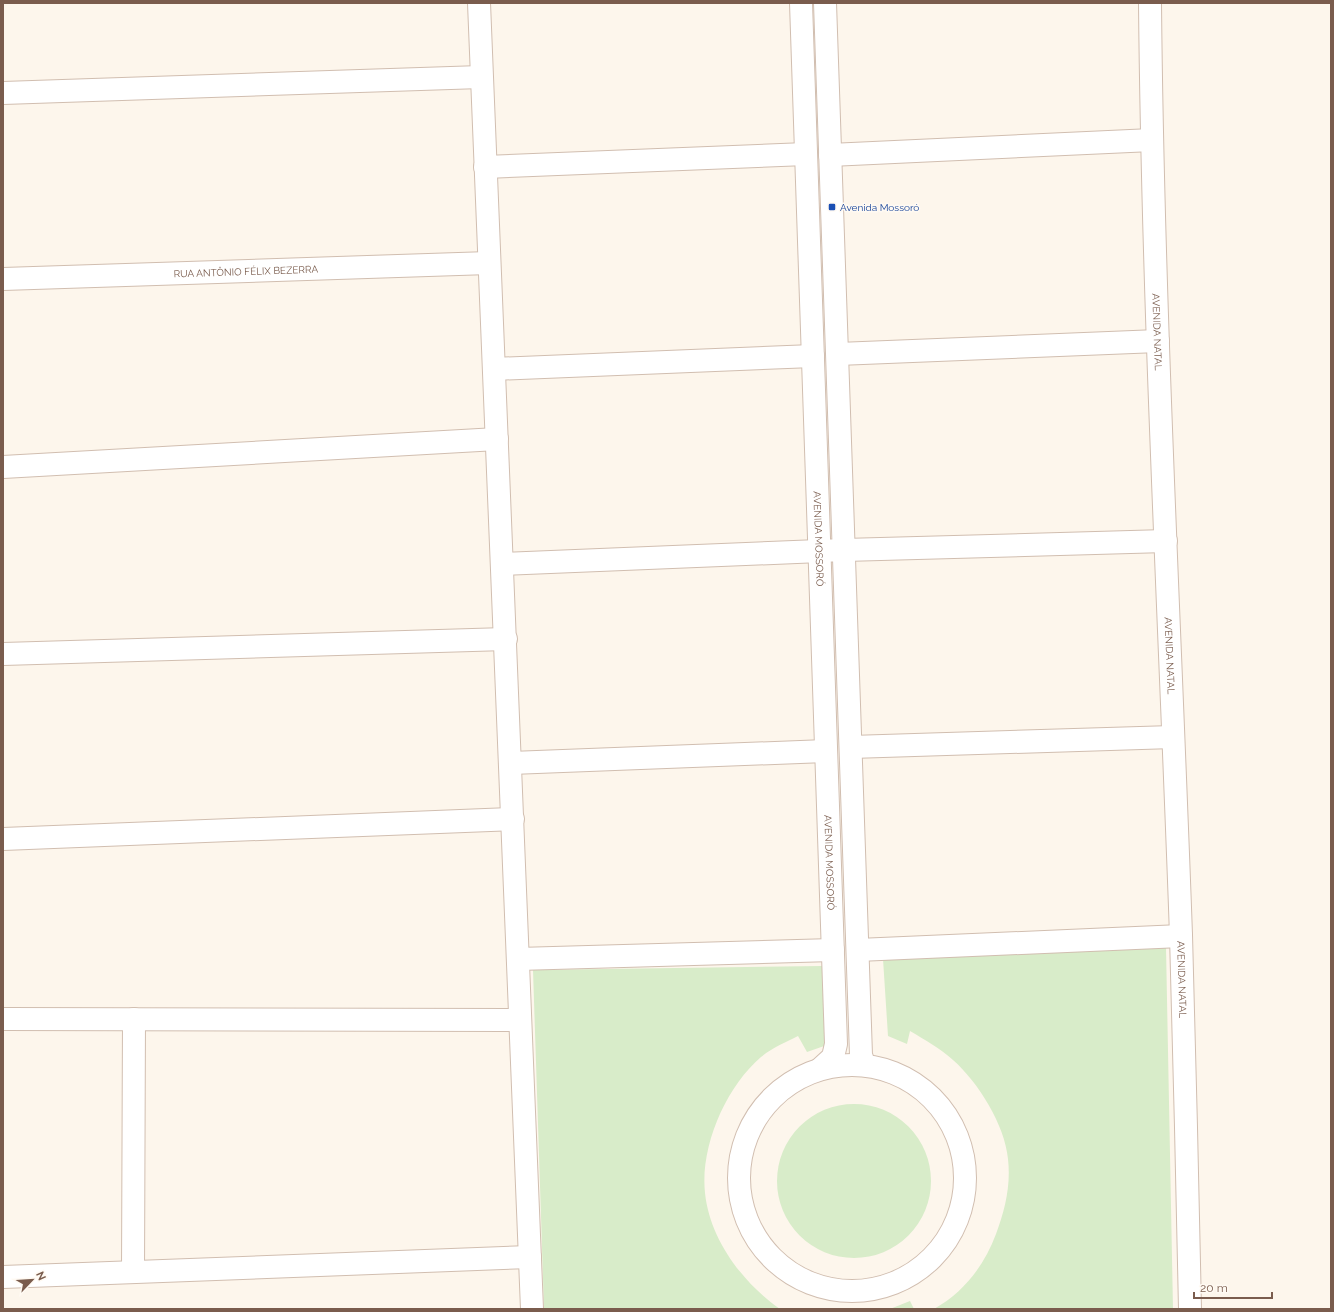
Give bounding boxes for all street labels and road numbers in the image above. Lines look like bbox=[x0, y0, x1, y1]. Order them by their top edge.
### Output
street label: RUA ANTÔNIO FÉLIX BEZERRA bbox=[173, 264, 319, 279]
street label: AVENIDA NATAL bbox=[1150, 293, 1164, 371]
street label: AVENIDA MOSSORÓ bbox=[811, 491, 826, 587]
street label: AVENIDA NATAL bbox=[1162, 617, 1177, 695]
street label: AVENIDA MOSSORÓ bbox=[822, 815, 837, 911]
street label: AVENIDA NATAL bbox=[1175, 941, 1188, 1018]

